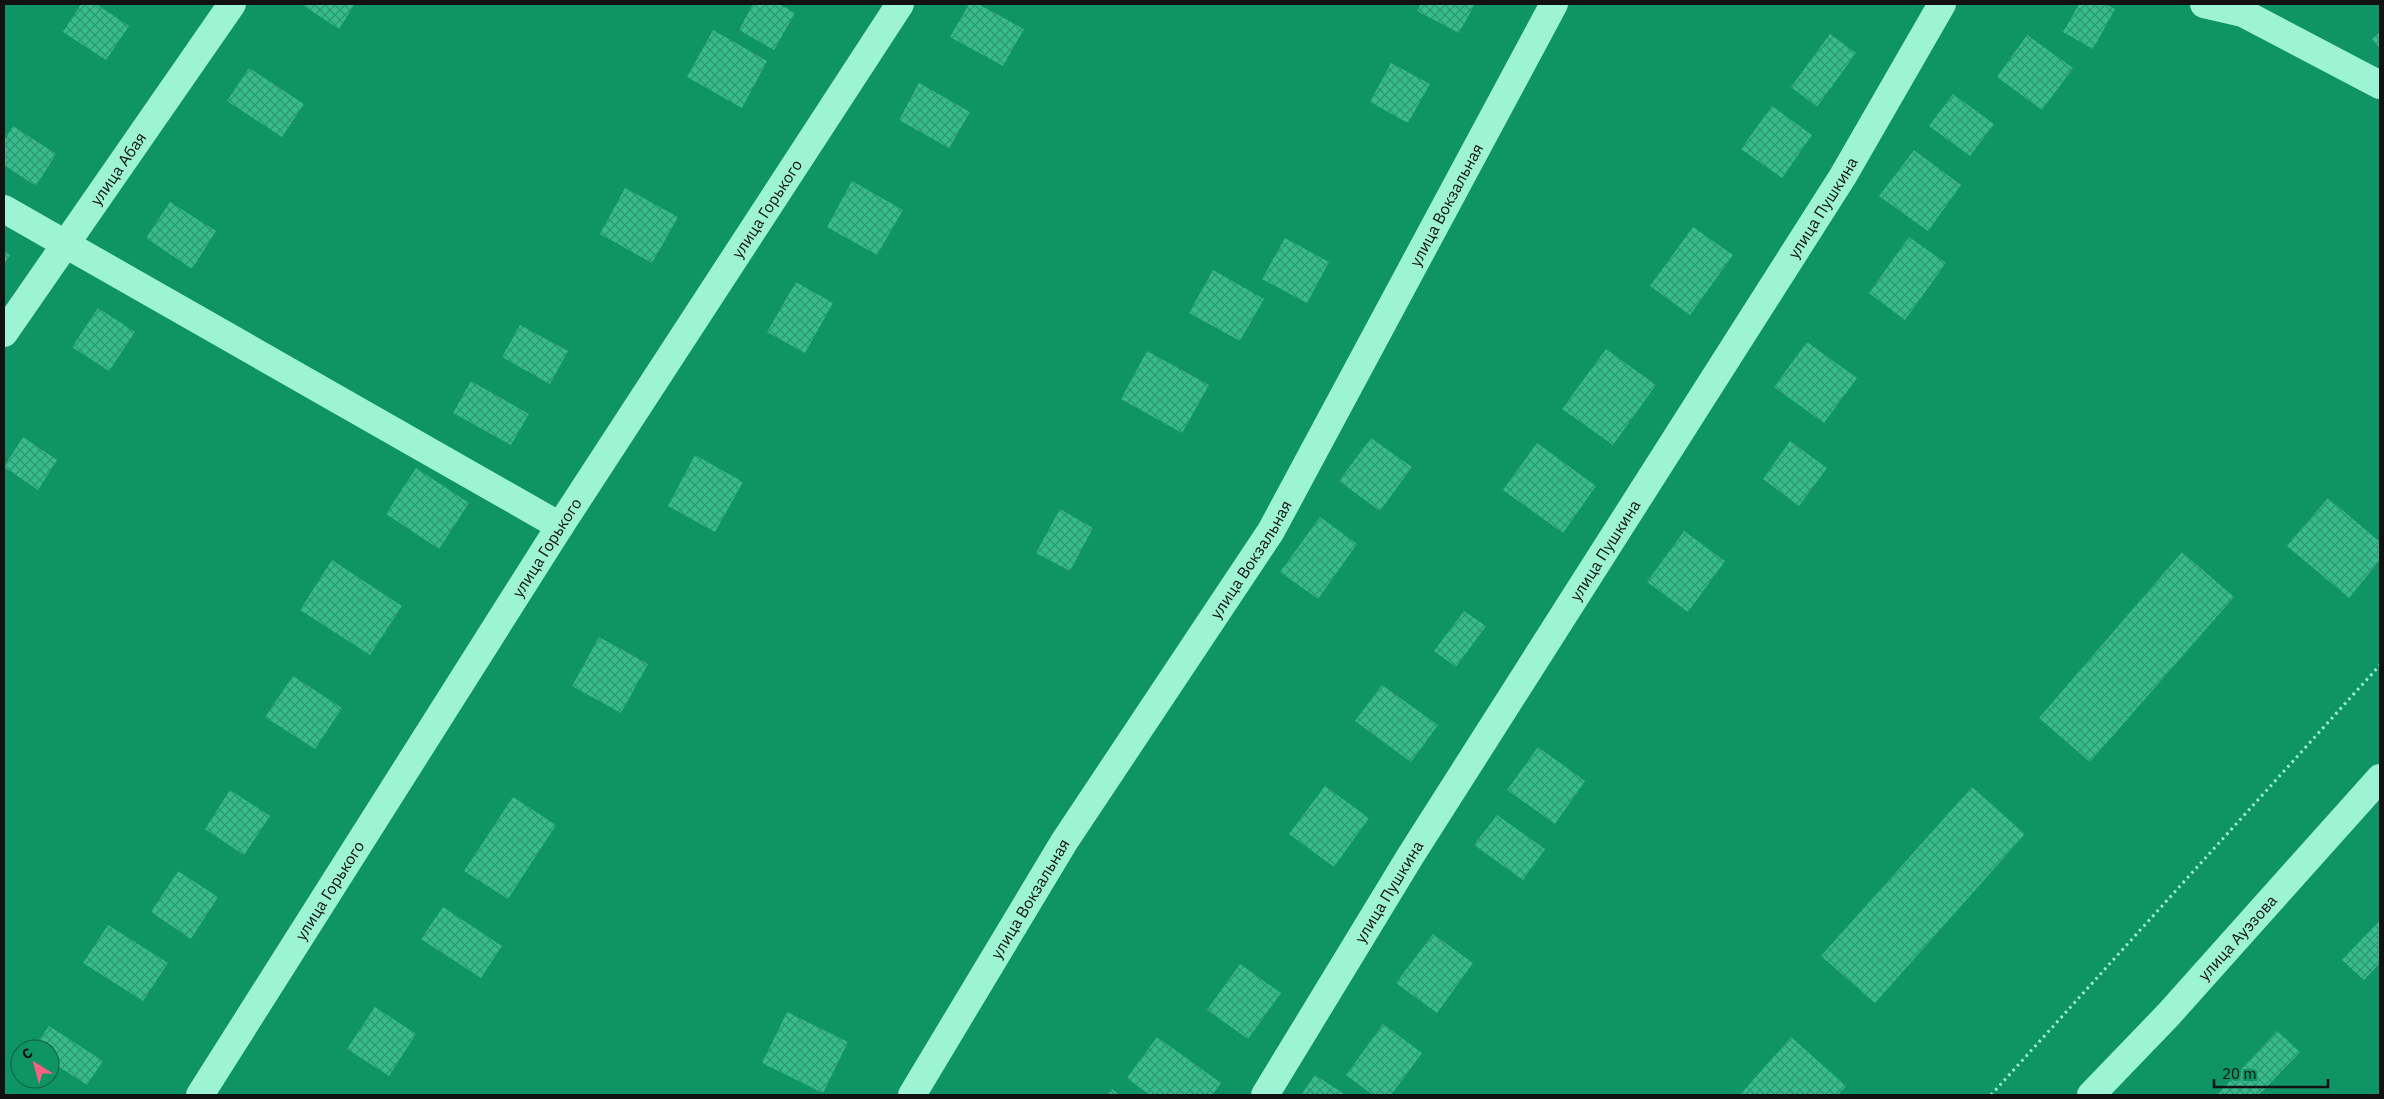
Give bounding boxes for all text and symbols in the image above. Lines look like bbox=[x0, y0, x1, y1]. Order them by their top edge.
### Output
street label: улица Абая bbox=[86, 128, 150, 209]
street label: улица Вокзальная bbox=[1405, 140, 1487, 270]
street label: улица Пушкина bbox=[1783, 153, 1862, 262]
street label: улица Горького bbox=[727, 155, 806, 262]
street label: улица Горького bbox=[507, 494, 586, 601]
street label: улица Пушкина bbox=[1565, 496, 1645, 605]
street label: улица Вокзальная bbox=[1206, 497, 1296, 622]
street label: улица Вокзальная bbox=[986, 835, 1074, 962]
street label: улица Пушкина bbox=[1350, 836, 1428, 947]
street label: улица Горького bbox=[290, 837, 368, 944]
street label: улица Ауэзова bbox=[2194, 890, 2281, 985]
north arrow bbox=[10, 1039, 60, 1089]
text: С bbox=[18, 1044, 36, 1064]
scale bar bbox=[2214, 1056, 2328, 1088]
text: 20 m bbox=[2222, 1064, 2257, 1083]

